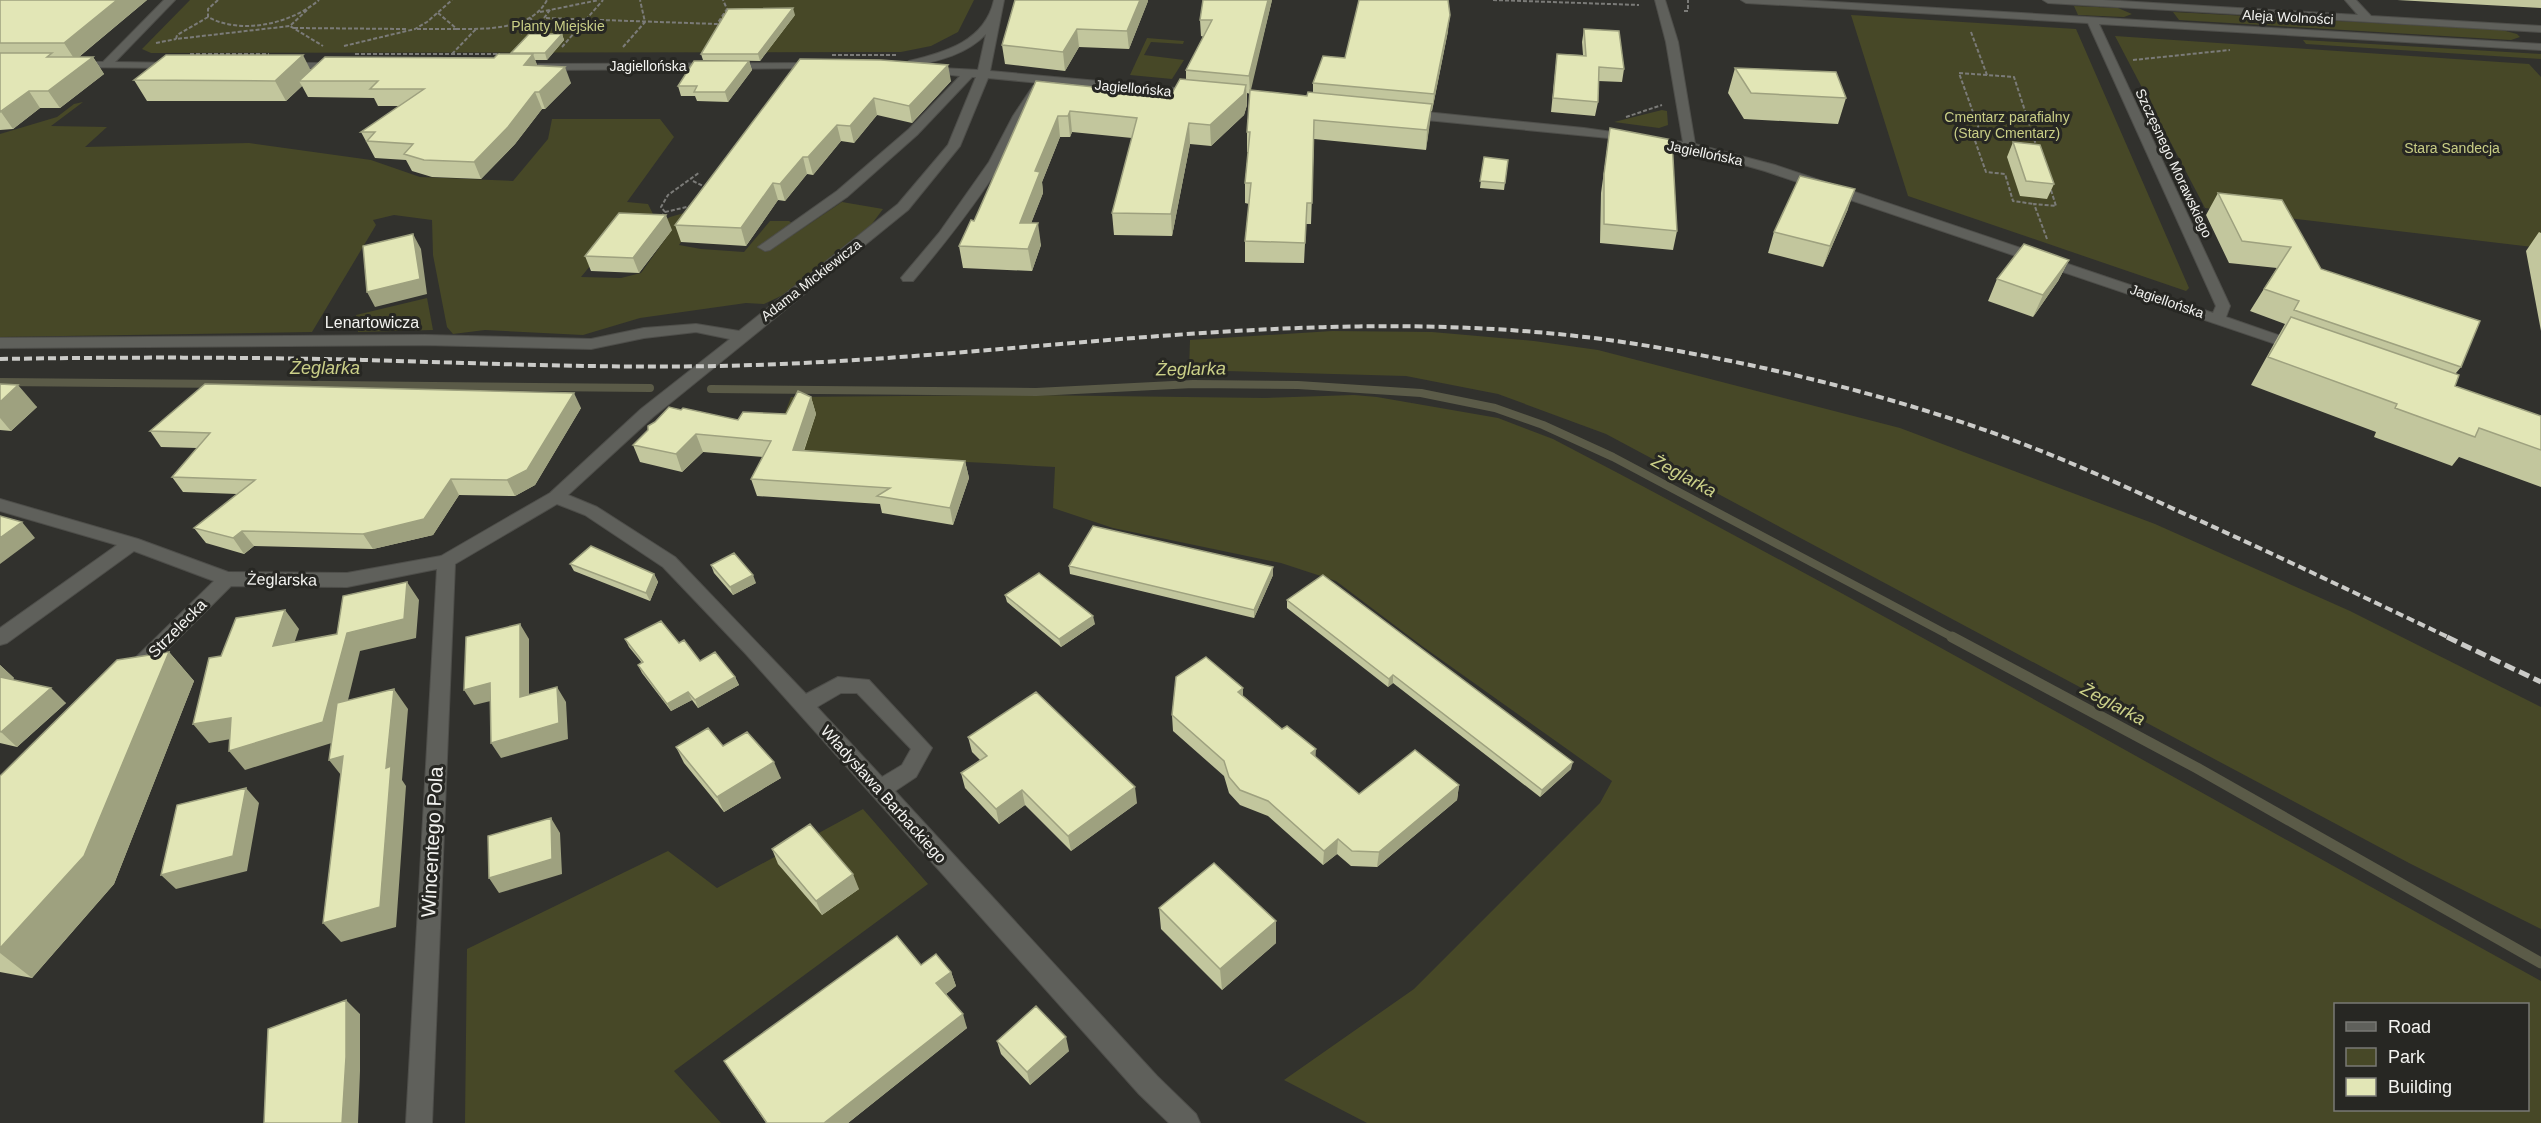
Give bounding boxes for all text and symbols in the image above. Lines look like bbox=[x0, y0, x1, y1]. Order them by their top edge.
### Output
street label: Aleja Wolności bbox=[2242, 7, 2334, 27]
park label: Planty Miejskie bbox=[511, 18, 605, 34]
street label: Jagiellońska bbox=[609, 58, 687, 74]
street label: Jagiellońska bbox=[1094, 77, 1172, 99]
street label: Szczęsnego Morawskiego bbox=[2132, 86, 2216, 240]
park label: Cmentarz parafialny (Stary Cmentarz) bbox=[1944, 109, 2070, 141]
street label: Jagiellońska bbox=[1666, 137, 1745, 169]
park label: Stara Sandecja bbox=[2404, 140, 2500, 156]
street label: Adama Mickiewicza bbox=[758, 236, 865, 324]
street label: Jagiellońska bbox=[2128, 281, 2206, 321]
street label: Lenartowicza bbox=[325, 314, 419, 331]
water label: Żeglarka bbox=[289, 358, 360, 378]
water label: Żeglarka bbox=[1155, 358, 1226, 380]
water label: Żeglarka bbox=[1648, 450, 1720, 501]
street label: Żeglarska bbox=[247, 569, 317, 589]
street label: Strzelecka bbox=[145, 596, 210, 661]
water label: Żeglarka bbox=[2077, 678, 2149, 729]
street label: Władysława Barbackiego bbox=[818, 722, 950, 867]
street label: Wincentego Pola bbox=[417, 765, 447, 918]
legend bbox=[2334, 1003, 2529, 1111]
text: Road bbox=[2388, 1017, 2431, 1037]
text: Park bbox=[2388, 1047, 2426, 1067]
text: Building bbox=[2388, 1077, 2452, 1097]

